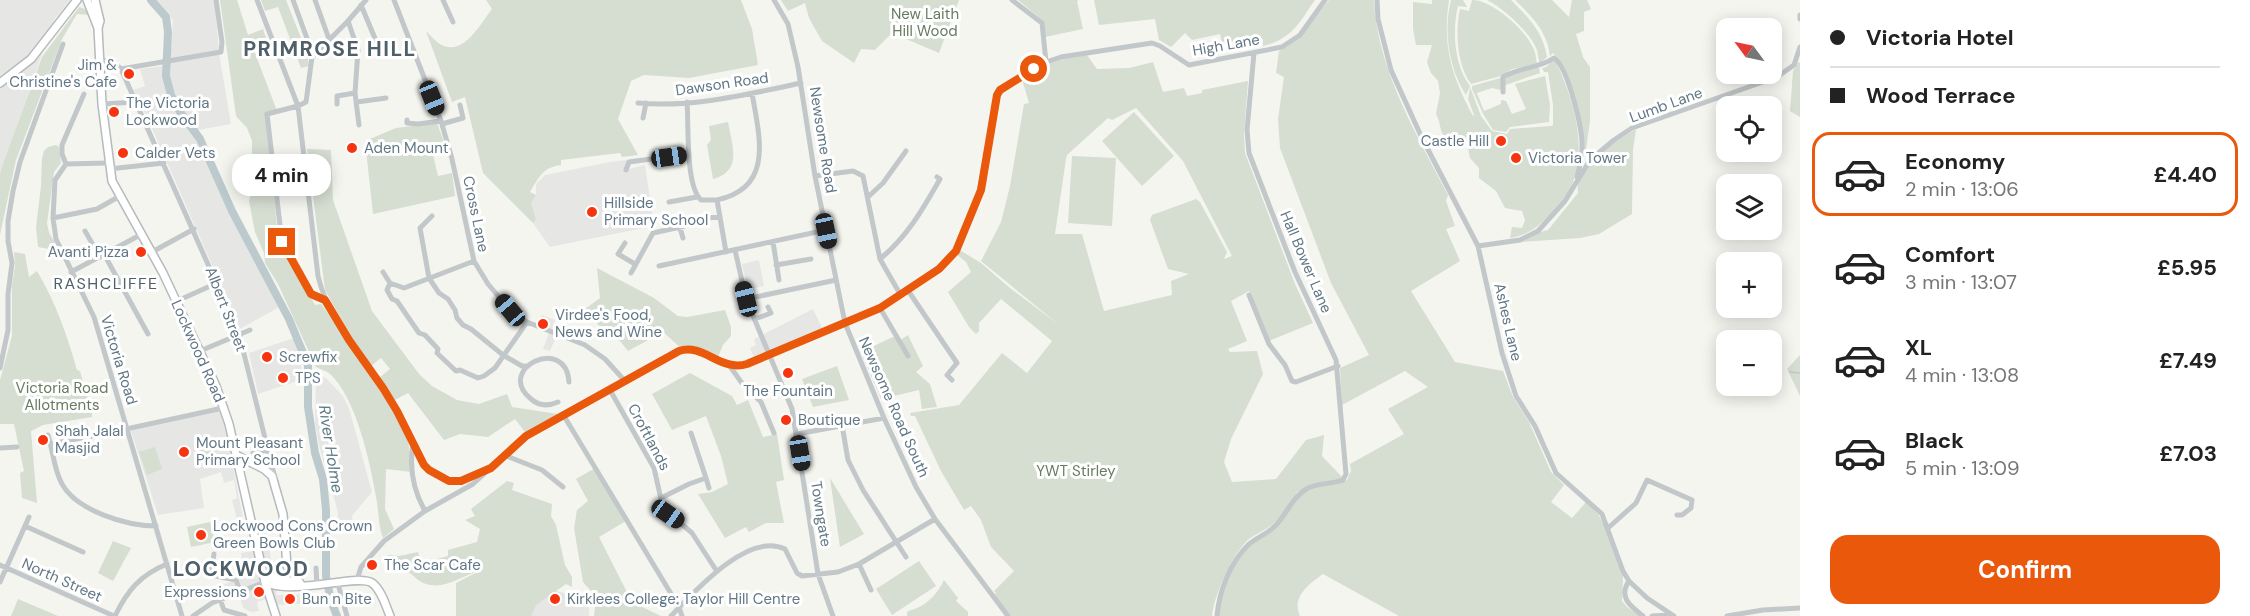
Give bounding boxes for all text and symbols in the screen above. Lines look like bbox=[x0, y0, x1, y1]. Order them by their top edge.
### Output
park label: New Laith Hill Wood bbox=[891, 4, 959, 41]
north arrow bbox=[1716, 18, 1782, 84]
map controls bbox=[1716, 18, 1782, 396]
text: Victoria Hotel bbox=[1866, 23, 2014, 52]
street label: High Lane bbox=[1191, 29, 1261, 61]
district label: PRIMROSE HILL bbox=[243, 35, 417, 63]
place label: Jim & Christine's Cafe bbox=[9, 55, 117, 92]
route start bbox=[1020, 55, 1047, 82]
marker: Jim & Christine's Cafe bbox=[122, 67, 136, 81]
street label: Dawson Road bbox=[674, 68, 770, 100]
car bbox=[417, 78, 447, 118]
text: Wood Terrace bbox=[1866, 81, 2016, 110]
street label: Lumb Lane bbox=[1627, 83, 1705, 127]
street label: Newsome Road bbox=[805, 85, 841, 195]
place label: The Victoria Lockwood bbox=[126, 93, 209, 130]
button: locate bbox=[1716, 96, 1782, 162]
marker: The Victoria Lockwood bbox=[107, 105, 121, 119]
place label: Castle Hill bbox=[1421, 131, 1489, 151]
marker: Castle Hill bbox=[1494, 134, 1508, 148]
place label: Aden Mount bbox=[364, 138, 449, 158]
marker: Aden Mount bbox=[345, 141, 359, 155]
place label: Calder Vets bbox=[135, 143, 215, 163]
marker: Calder Vets bbox=[116, 146, 130, 160]
car bbox=[650, 146, 688, 168]
icon: car bbox=[1833, 147, 1887, 201]
text: Economy bbox=[1905, 147, 2005, 176]
place label: Victoria Tower bbox=[1528, 148, 1627, 168]
marker: Victoria Tower bbox=[1509, 151, 1523, 165]
callout: 4 min bbox=[232, 155, 332, 197]
text: £4.40 bbox=[2154, 160, 2217, 189]
text: 4 min bbox=[254, 162, 309, 188]
street label: Cross Lane bbox=[458, 174, 494, 254]
button: layers bbox=[1716, 174, 1782, 240]
text: 2 min · 13:06 bbox=[1905, 176, 2019, 202]
place label: Hillside Primary School bbox=[604, 193, 708, 230]
marker: Hillside Primary School bbox=[585, 205, 599, 219]
street label: Hall Bower Lane bbox=[1275, 208, 1337, 316]
car bbox=[813, 212, 839, 250]
route end bbox=[268, 228, 295, 255]
icon: car bbox=[1833, 240, 1887, 294]
text: Comfort bbox=[1905, 240, 1995, 269]
place label: Avanti Pizza bbox=[48, 242, 129, 262]
marker: Avanti Pizza bbox=[134, 245, 148, 259]
button: + bbox=[1716, 252, 1782, 318]
text: £5.95 bbox=[2157, 253, 2217, 282]
street label: Albert Street bbox=[201, 264, 251, 354]
text: 3 min · 13:07 bbox=[1905, 269, 2017, 295]
district label: RASHCLIFFE bbox=[53, 273, 159, 294]
car bbox=[733, 279, 759, 319]
street label: Ashes Lane bbox=[1489, 281, 1527, 363]
car bbox=[492, 290, 528, 330]
street label: Lockwood Road bbox=[167, 297, 229, 405]
place label: Virdee's Food, News and Wine bbox=[555, 305, 662, 342]
street label: Victoria Road bbox=[96, 313, 142, 407]
marker: Virdee's Food, News and Wine bbox=[536, 317, 550, 331]
button: − bbox=[1716, 330, 1782, 396]
icon: car bbox=[1833, 333, 1887, 387]
text: XL bbox=[1905, 333, 1932, 362]
street label: Newsome Road South bbox=[854, 334, 934, 480]
text: £7.49 bbox=[2159, 346, 2217, 375]
place label: Screwfix bbox=[279, 347, 338, 367]
marker: Screwfix bbox=[260, 350, 274, 364]
text: 4 min · 13:08 bbox=[1905, 362, 2019, 388]
marker: The Fountain bbox=[781, 366, 795, 380]
place label: TPS bbox=[295, 368, 321, 388]
marker: TPS bbox=[276, 371, 290, 385]
park label: Victoria Road Allotments bbox=[16, 378, 108, 415]
place label: The Fountain bbox=[743, 381, 833, 401]
street label: Croftlands bbox=[623, 400, 675, 474]
water label: River Holme bbox=[314, 404, 348, 494]
place label: Boutique bbox=[798, 410, 861, 430]
marker: Boutique bbox=[779, 413, 793, 427]
place label: Shah Jalal Masjid bbox=[55, 421, 124, 458]
icon: car bbox=[1833, 426, 1887, 480]
text: Black bbox=[1905, 426, 1964, 455]
marker: Shah Jalal Masjid bbox=[36, 433, 50, 447]
place label: Mount Pleasant Primary School bbox=[196, 433, 304, 470]
car bbox=[788, 434, 812, 472]
text: £7.03 bbox=[2159, 439, 2217, 468]
marker: Mount Pleasant Primary School bbox=[177, 445, 191, 459]
text: 5 min · 13:09 bbox=[1905, 455, 2020, 481]
park label: YWT Stirley bbox=[1036, 461, 1116, 481]
street label: Towngate bbox=[806, 480, 836, 548]
car bbox=[648, 496, 688, 532]
place label: Lockwood Cons Crown Green Bowls Club bbox=[213, 516, 372, 553]
marker: Lockwood Cons Crown Green Bowls Club bbox=[194, 528, 208, 542]
button: Confirm bbox=[1830, 535, 2220, 604]
street label: North Street bbox=[19, 553, 105, 607]
district label: LOCKWOOD bbox=[173, 555, 309, 583]
place label: The Scar Cafe bbox=[384, 555, 481, 575]
marker: The Scar Cafe bbox=[365, 558, 379, 572]
place label: Expressions bbox=[164, 582, 247, 602]
marker: Expressions bbox=[252, 585, 266, 599]
place label: Bun n Bite bbox=[302, 589, 372, 609]
place label: Kirklees College: Taylor Hill Centre bbox=[567, 589, 800, 609]
marker: Bun n Bite bbox=[283, 592, 297, 606]
marker: Kirklees College: Taylor Hill Centre bbox=[548, 592, 562, 606]

